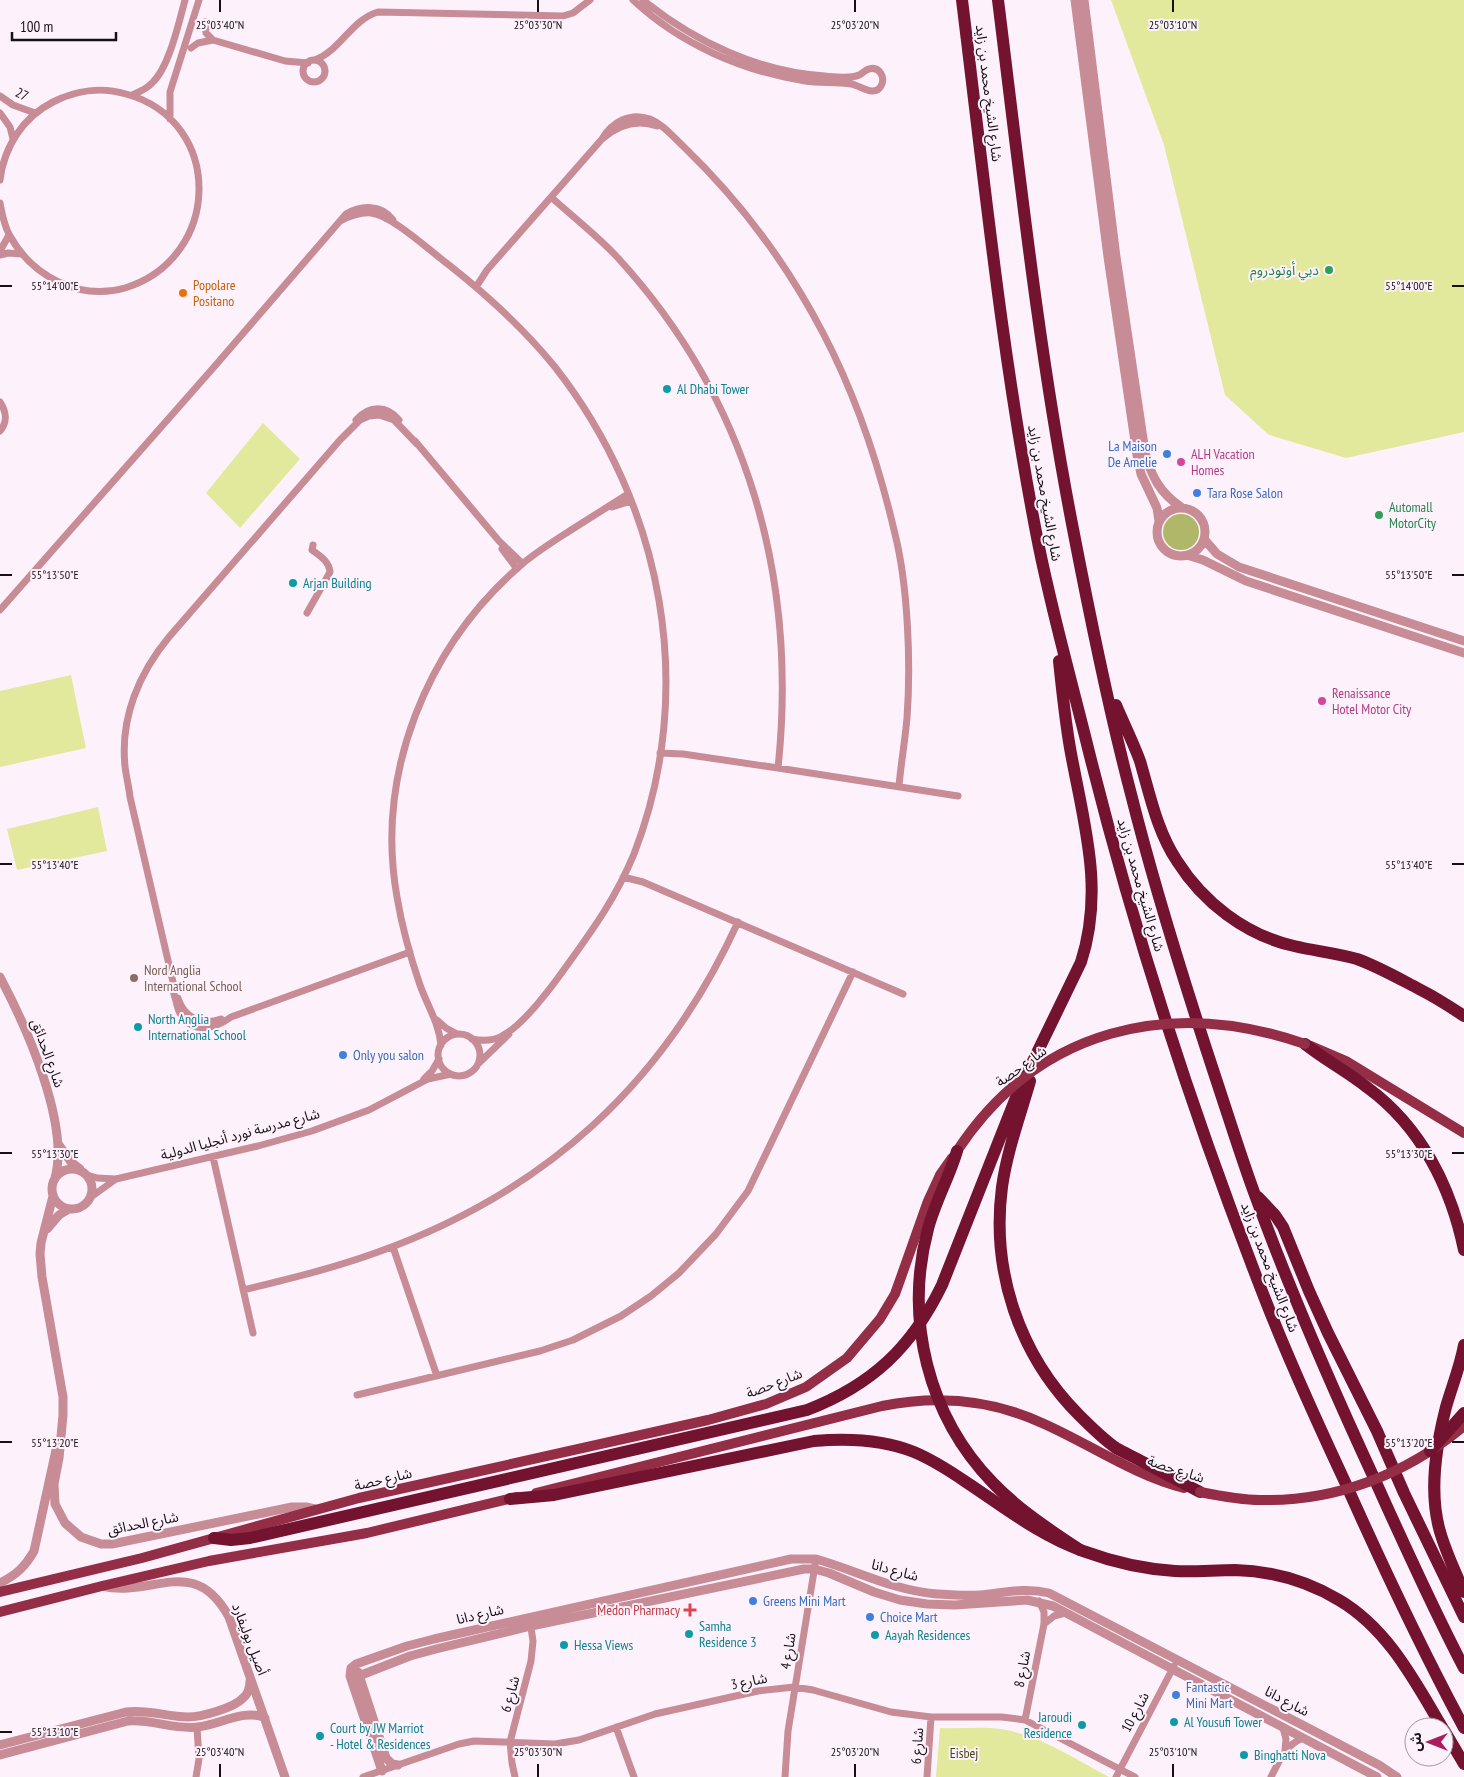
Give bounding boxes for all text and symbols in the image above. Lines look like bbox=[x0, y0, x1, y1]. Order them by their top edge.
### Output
scale bar bbox=[12, 10, 116, 42]
text: 100 m bbox=[20, 17, 53, 36]
text: 25°03'40"N bbox=[196, 17, 244, 32]
text: 25°03'30"N bbox=[514, 17, 562, 32]
text: 25°03'20"N bbox=[831, 17, 879, 32]
text: 25°03'10"N bbox=[1149, 17, 1197, 32]
street label: شارع الشيخ محمد بن زايد bbox=[970, 23, 1006, 163]
street label: 27 bbox=[12, 83, 32, 105]
place label: دبي أوتودروم bbox=[1250, 261, 1319, 281]
marker: دبي أوتودروم bbox=[1323, 264, 1335, 276]
place label: Popolare Positano bbox=[193, 276, 236, 310]
text: 55°14'00"E bbox=[31, 278, 79, 293]
text: 55°14'00"E bbox=[1385, 278, 1433, 293]
marker: Popolare Positano bbox=[177, 287, 189, 299]
place label: Al Dhabi Tower bbox=[677, 380, 749, 398]
marker: Al Dhabi Tower bbox=[661, 383, 673, 395]
street label: شارع الشيخ محمد بن زايد bbox=[1022, 424, 1066, 563]
place label: La Maison De Amelie bbox=[1108, 437, 1157, 471]
place label: ALH Vacation Homes bbox=[1191, 445, 1255, 479]
marker: La Maison De Amelie bbox=[1161, 448, 1173, 460]
marker: ALH Vacation Homes bbox=[1175, 456, 1187, 468]
place label: Tara Rose Salon bbox=[1207, 484, 1283, 502]
marker: Tara Rose Salon bbox=[1191, 487, 1203, 499]
place label: Automall MotorCity bbox=[1389, 498, 1437, 532]
marker: Automall MotorCity bbox=[1373, 509, 1385, 521]
text: 55°13'50"E bbox=[31, 567, 79, 582]
text: 55°13'50"E bbox=[1385, 567, 1433, 582]
place label: Arjan Building bbox=[303, 574, 371, 592]
marker: Arjan Building bbox=[287, 577, 299, 589]
place label: Renaissance Hotel Motor City bbox=[1332, 684, 1412, 718]
marker: Renaissance Hotel Motor City bbox=[1316, 695, 1328, 707]
street label: شارع الشيخ محمد بن زايد bbox=[1111, 816, 1169, 954]
text: 55°13'40"E bbox=[31, 857, 79, 872]
text: 55°13'40"E bbox=[1385, 857, 1433, 872]
place label: Nord Anglia International School bbox=[144, 961, 243, 995]
marker: Nord Anglia International School bbox=[128, 972, 140, 984]
place label: North Anglia International School bbox=[148, 1010, 247, 1044]
street label: شارع الحدائق bbox=[25, 1016, 69, 1091]
marker: North Anglia International School bbox=[132, 1021, 144, 1033]
street label: شارع حصة bbox=[992, 1041, 1051, 1092]
place label: Only you salon bbox=[353, 1046, 424, 1064]
marker: Only you salon bbox=[337, 1049, 349, 1061]
street label: شارع مدرسة نورد أنجليا الدولية bbox=[158, 1104, 322, 1166]
text: 55°13'30"E bbox=[31, 1146, 79, 1161]
text: 55°13'30"E bbox=[1385, 1146, 1433, 1161]
street label: شارع الشيخ محمد بن زايد bbox=[1235, 1199, 1303, 1335]
street label: شارع حصة bbox=[743, 1364, 805, 1404]
text: 55°13'20"E bbox=[31, 1435, 79, 1450]
text: 55°13'20"E bbox=[1385, 1435, 1433, 1450]
street label: شارع حصة bbox=[1145, 1451, 1207, 1489]
street label: شارع حصة bbox=[352, 1464, 414, 1496]
street label: شارع الحدائق bbox=[106, 1507, 180, 1541]
street label: شارع دانا bbox=[869, 1555, 921, 1587]
place label: Greens Mini Mart bbox=[763, 1592, 846, 1610]
marker: Greens Mini Mart bbox=[747, 1595, 759, 1607]
street label: أصيل بوليفارد bbox=[228, 1600, 272, 1678]
street label: شارع دانا bbox=[455, 1600, 506, 1630]
place label: Medon Pharmacy bbox=[597, 1601, 681, 1619]
marker: Medon Pharmacy bbox=[684, 1604, 696, 1616]
place label: Choice Mart bbox=[880, 1608, 938, 1626]
marker: Choice Mart bbox=[864, 1611, 876, 1623]
place label: Samha Residence 3 bbox=[699, 1617, 757, 1651]
place label: Aayah Residences bbox=[885, 1626, 970, 1644]
marker: Samha Residence 3 bbox=[683, 1628, 695, 1640]
marker: Aayah Residences bbox=[869, 1629, 881, 1641]
street label: شارع 4 bbox=[776, 1632, 802, 1671]
place label: Hessa Views bbox=[574, 1636, 633, 1654]
marker: Hessa Views bbox=[558, 1639, 570, 1651]
street label: شارع 8 bbox=[1010, 1649, 1036, 1689]
street label: شارع 3 bbox=[729, 1669, 769, 1695]
street label: شارع 6 bbox=[497, 1674, 525, 1715]
place label: Fantastic Mini Mart bbox=[1186, 1678, 1233, 1712]
street label: شارع دانا bbox=[1261, 1682, 1312, 1722]
street label: شارع 10 bbox=[1117, 1689, 1155, 1736]
marker: Fantastic Mini Mart bbox=[1170, 1689, 1182, 1701]
place label: Jaroudi Residence bbox=[1024, 1708, 1072, 1742]
place label: Al Yousufi Tower bbox=[1184, 1713, 1262, 1731]
marker: Al Yousufi Tower bbox=[1168, 1716, 1180, 1728]
north arrow bbox=[1404, 1717, 1454, 1767]
place label: Court by JW Marriot - Hotel & Residences bbox=[330, 1719, 431, 1753]
marker: Jaroudi Residence bbox=[1076, 1719, 1088, 1731]
text: 55°13'10"E bbox=[31, 1724, 79, 1739]
street label: شارع 6 bbox=[907, 1727, 929, 1765]
marker: Court by JW Marriot - Hotel & Residences bbox=[314, 1730, 326, 1742]
text: ش bbox=[1407, 1732, 1425, 1752]
text: 25°03'40"N bbox=[196, 1744, 244, 1759]
text: 25°03'30"N bbox=[514, 1744, 562, 1759]
text: 25°03'20"N bbox=[831, 1744, 879, 1759]
park label: Eisbej bbox=[950, 1744, 978, 1762]
text: 25°03'10"N bbox=[1149, 1744, 1197, 1759]
place label: Binghatti Nova bbox=[1254, 1746, 1326, 1764]
marker: Binghatti Nova bbox=[1238, 1749, 1250, 1761]

